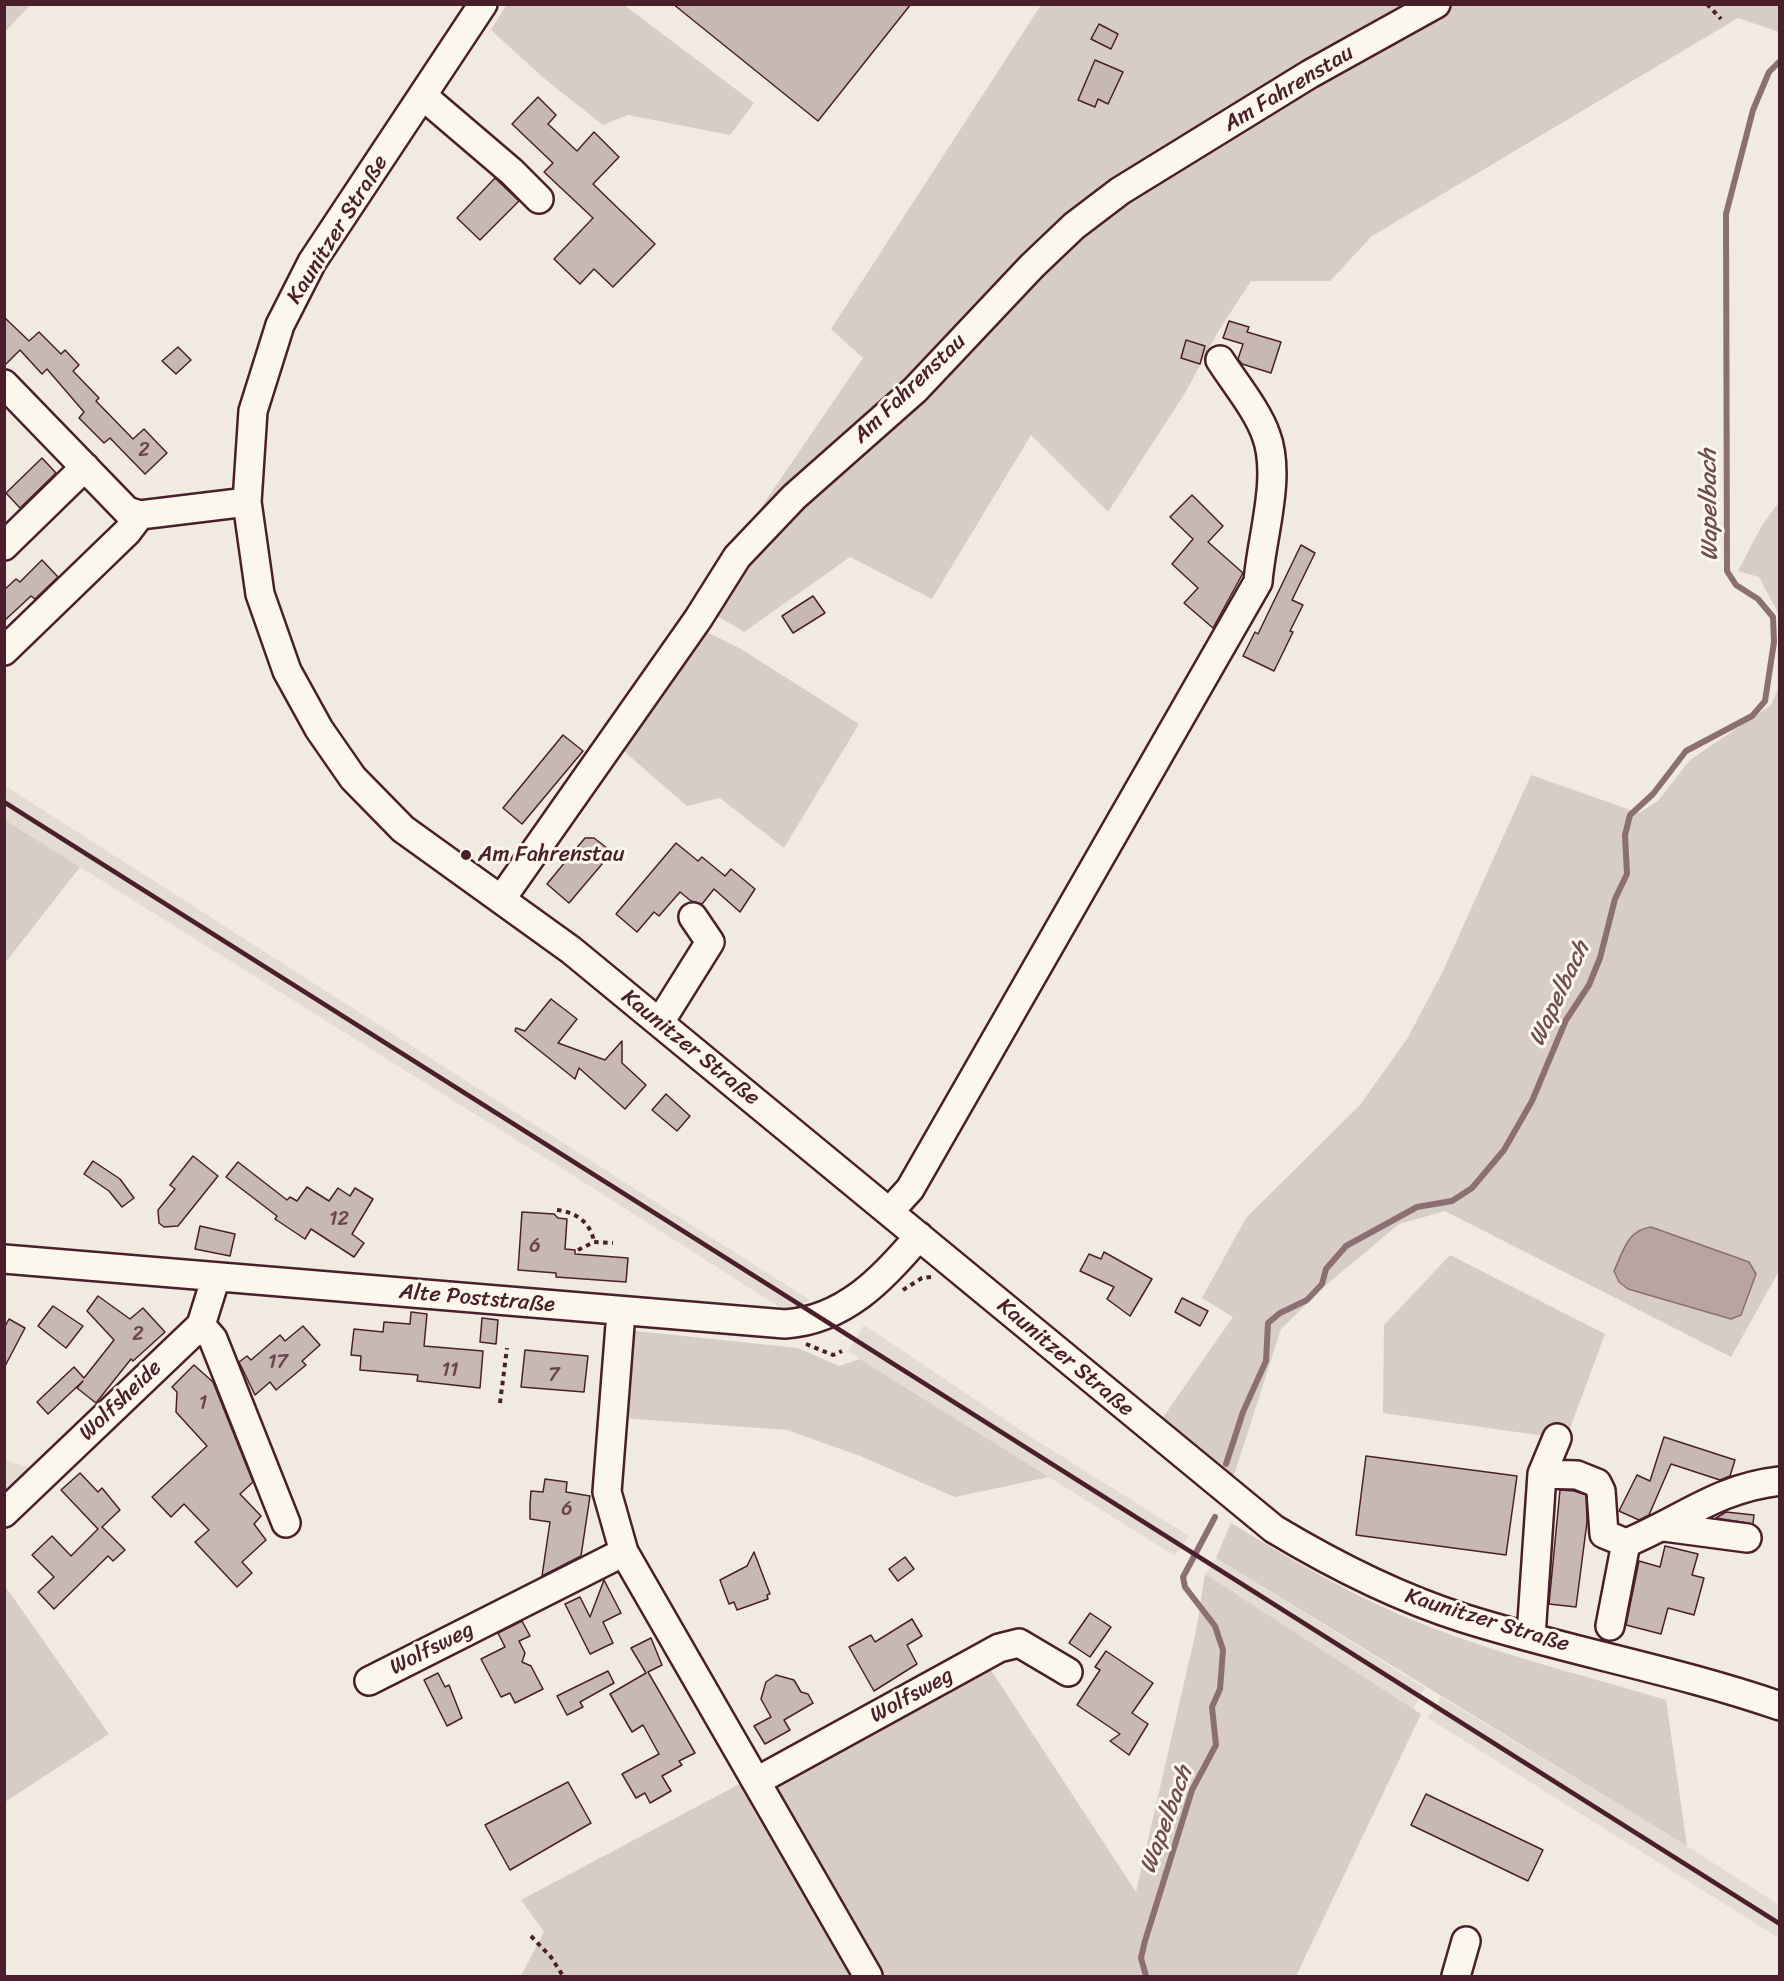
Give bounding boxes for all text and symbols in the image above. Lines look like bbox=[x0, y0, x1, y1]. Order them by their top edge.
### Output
street label: Am Fahrenstau bbox=[1219, 40, 1359, 138]
street label: Kaunitzer Straße bbox=[282, 151, 394, 309]
street label: Am Fahrenstau bbox=[848, 329, 972, 449]
house number: 2 bbox=[138, 439, 150, 463]
water label: Wapelbach bbox=[1695, 449, 1725, 561]
place label: Am Fahrenstau bbox=[478, 842, 624, 868]
marker: Am Fahrenstau bbox=[459, 848, 473, 862]
water label: Wapelbach bbox=[1523, 937, 1597, 1051]
street label: Kaunitzer Straße bbox=[616, 984, 764, 1112]
house number: 12 bbox=[329, 1208, 349, 1232]
house number: 6 bbox=[529, 1235, 541, 1259]
street label: Alte Poststraße bbox=[398, 1279, 556, 1319]
street label: Kaunitzer Straße bbox=[991, 1293, 1139, 1423]
house number: 2 bbox=[132, 1323, 144, 1347]
house number: 17 bbox=[268, 1351, 288, 1375]
street label: Wolfsheide bbox=[74, 1355, 168, 1447]
house number: 11 bbox=[441, 1359, 459, 1383]
house number: 7 bbox=[548, 1364, 560, 1388]
house number: 1 bbox=[199, 1392, 207, 1416]
house number: 6 bbox=[561, 1498, 573, 1522]
street label: Kaunitzer Straße bbox=[1402, 1583, 1572, 1659]
street label: Wolfsweg bbox=[386, 1617, 478, 1681]
street label: Wolfsweg bbox=[866, 1662, 958, 1730]
water label: Wapelbach bbox=[1134, 1763, 1200, 1877]

